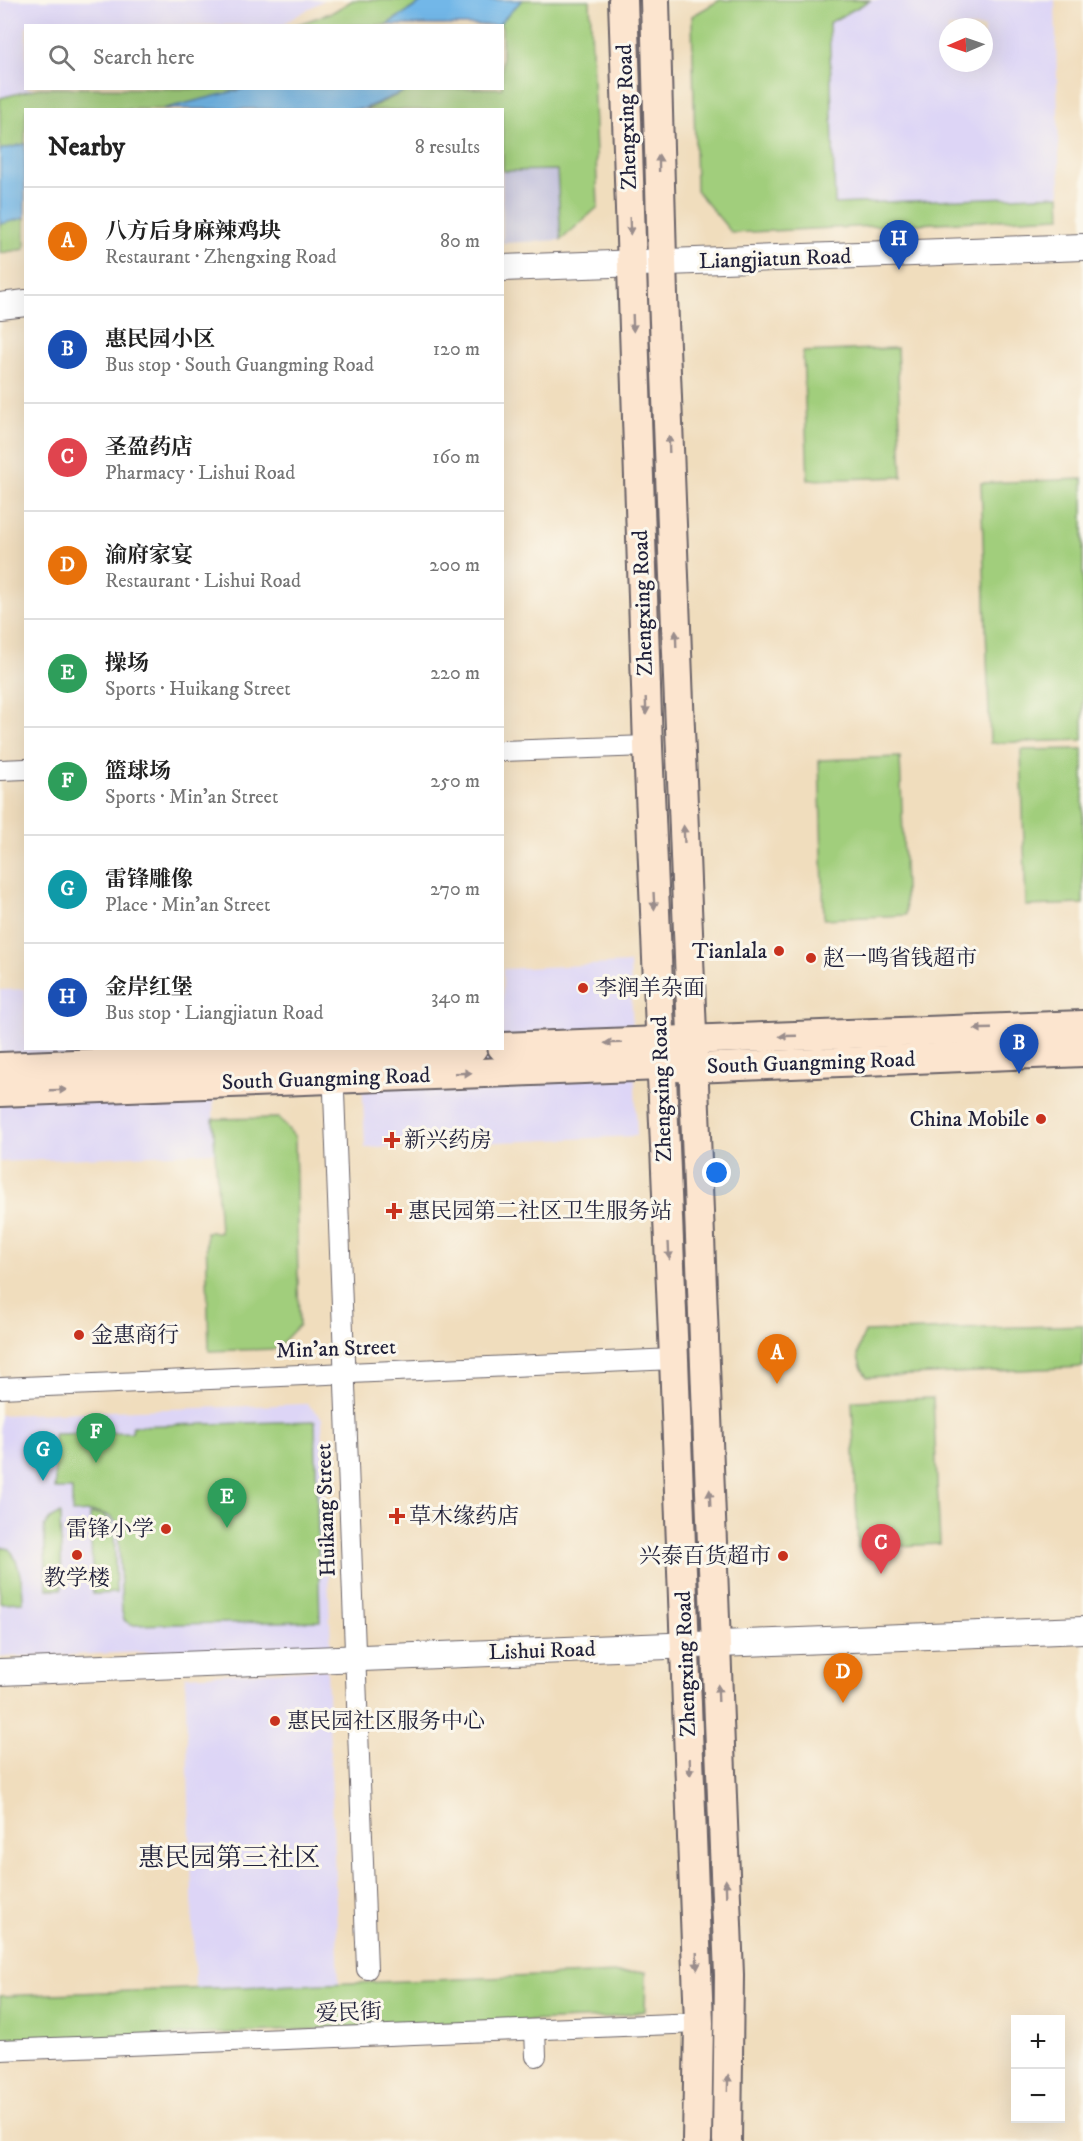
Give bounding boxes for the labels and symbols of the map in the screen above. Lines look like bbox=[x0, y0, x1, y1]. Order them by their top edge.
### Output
north arrow bbox=[939, 18, 993, 72]
street label: Zhengxing Road bbox=[611, 44, 643, 190]
one-way arrow bbox=[654, 153, 664, 172]
one-way arrow bbox=[625, 217, 635, 236]
pin: H bbox=[880, 220, 918, 270]
street label: Liangjiatun Road bbox=[698, 243, 852, 275]
one-way arrow bbox=[628, 313, 638, 332]
one-way arrow bbox=[664, 435, 673, 454]
street label: Zhengxing Road bbox=[627, 530, 659, 676]
one-way arrow bbox=[671, 630, 681, 649]
one-way arrow bbox=[641, 697, 651, 716]
one-way arrow bbox=[679, 825, 688, 844]
one-way arrow bbox=[650, 892, 659, 911]
place label: Tianlala bbox=[692, 938, 768, 965]
marker: Tianlala bbox=[772, 944, 786, 958]
place label: 赵一鸣省钱超市 bbox=[823, 945, 977, 972]
marker: 赵一鸣省钱超市 bbox=[804, 951, 818, 965]
place label: 李润羊杂面 bbox=[595, 975, 705, 1002]
marker: 李润羊杂面 bbox=[576, 981, 590, 995]
street label: Zhengxing Road bbox=[646, 1016, 678, 1162]
one-way arrow bbox=[973, 1024, 992, 1033]
pin: B bbox=[1000, 1024, 1038, 1074]
one-way arrow bbox=[778, 1031, 797, 1041]
one-way arrow bbox=[603, 1038, 622, 1047]
street label: South Guangming Road bbox=[706, 1046, 916, 1080]
street label: South Guangming Road bbox=[221, 1062, 431, 1096]
one-way arrow bbox=[454, 1069, 473, 1078]
one-way arrow bbox=[49, 1085, 68, 1094]
place label: China Mobile bbox=[910, 1106, 1029, 1133]
marker: China Mobile bbox=[1034, 1112, 1048, 1126]
place label: 新兴药房 bbox=[404, 1127, 492, 1154]
marker: 新兴药房 bbox=[385, 1133, 399, 1147]
your location bbox=[702, 1158, 731, 1187]
place label: 惠民园第二社区卫生服务站 bbox=[408, 1198, 672, 1225]
marker: 惠民园第二社区卫生服务站 bbox=[385, 1202, 403, 1220]
one-way arrow bbox=[664, 1241, 673, 1260]
place label: 金惠商行 bbox=[91, 1322, 179, 1349]
marker: 金惠商行 bbox=[72, 1328, 86, 1342]
street label: Min'an Street bbox=[276, 1333, 396, 1365]
pin: A bbox=[758, 1334, 796, 1384]
pin: F bbox=[76, 1414, 116, 1463]
pin: G bbox=[24, 1432, 63, 1481]
street label: Huikang Street bbox=[310, 1443, 342, 1577]
pin: E bbox=[208, 1478, 246, 1528]
one-way arrow bbox=[706, 1488, 715, 1507]
place label: 草木缘药店 bbox=[409, 1503, 519, 1530]
marker: 草木缘药店 bbox=[390, 1509, 404, 1523]
place label: 雷锋小学 bbox=[66, 1516, 154, 1543]
marker: 雷锋小学 bbox=[159, 1522, 173, 1536]
pin: C bbox=[862, 1524, 900, 1574]
place label: 兴泰百货超市 bbox=[639, 1543, 771, 1570]
marker: 教学楼 bbox=[70, 1548, 84, 1562]
marker: 兴泰百货超市 bbox=[776, 1549, 790, 1563]
place label: 教学楼 bbox=[44, 1565, 110, 1592]
street label: Zhengxing Road bbox=[670, 1591, 702, 1737]
street label: Lishui Road bbox=[488, 1636, 596, 1666]
pin: D bbox=[824, 1654, 862, 1703]
one-way arrow bbox=[714, 1683, 723, 1702]
place label: 惠民园社区服务中心 bbox=[287, 1708, 485, 1735]
marker: 惠民园社区服务中心 bbox=[268, 1714, 282, 1728]
one-way arrow bbox=[685, 1757, 695, 1776]
district label: 惠民园第三社区 bbox=[138, 1842, 320, 1875]
one-way arrow bbox=[721, 1878, 731, 1897]
one-way arrow bbox=[692, 1952, 702, 1971]
street label: 爱民街 bbox=[316, 1998, 382, 2028]
one-way arrow bbox=[723, 2073, 732, 2092]

